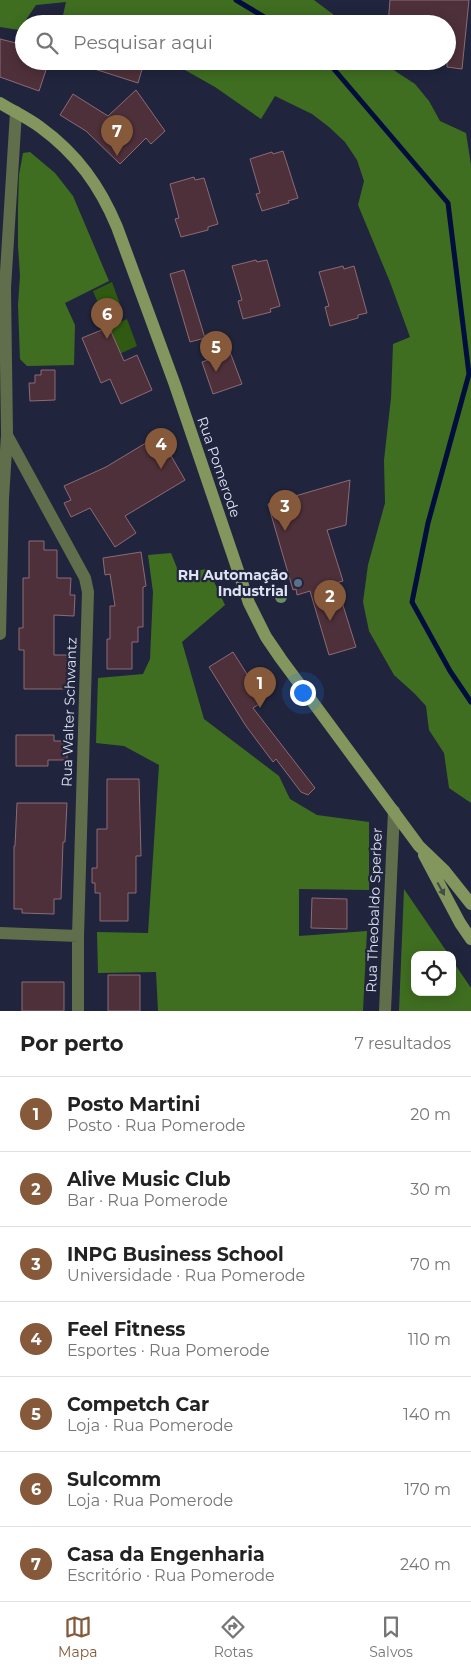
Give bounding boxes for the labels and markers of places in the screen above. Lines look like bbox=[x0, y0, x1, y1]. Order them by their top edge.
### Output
pin: 7 bbox=[101, 115, 133, 156]
pin: 6 bbox=[91, 298, 123, 339]
pin: 5 bbox=[200, 331, 232, 372]
pin: 4 bbox=[145, 428, 177, 469]
pin: 3 bbox=[269, 490, 301, 531]
place label: RH Automação Industrial bbox=[178, 566, 288, 600]
marker: RH Automação Industrial bbox=[292, 577, 304, 589]
pin: 2 bbox=[314, 580, 346, 621]
pin: 1 bbox=[244, 667, 276, 708]

